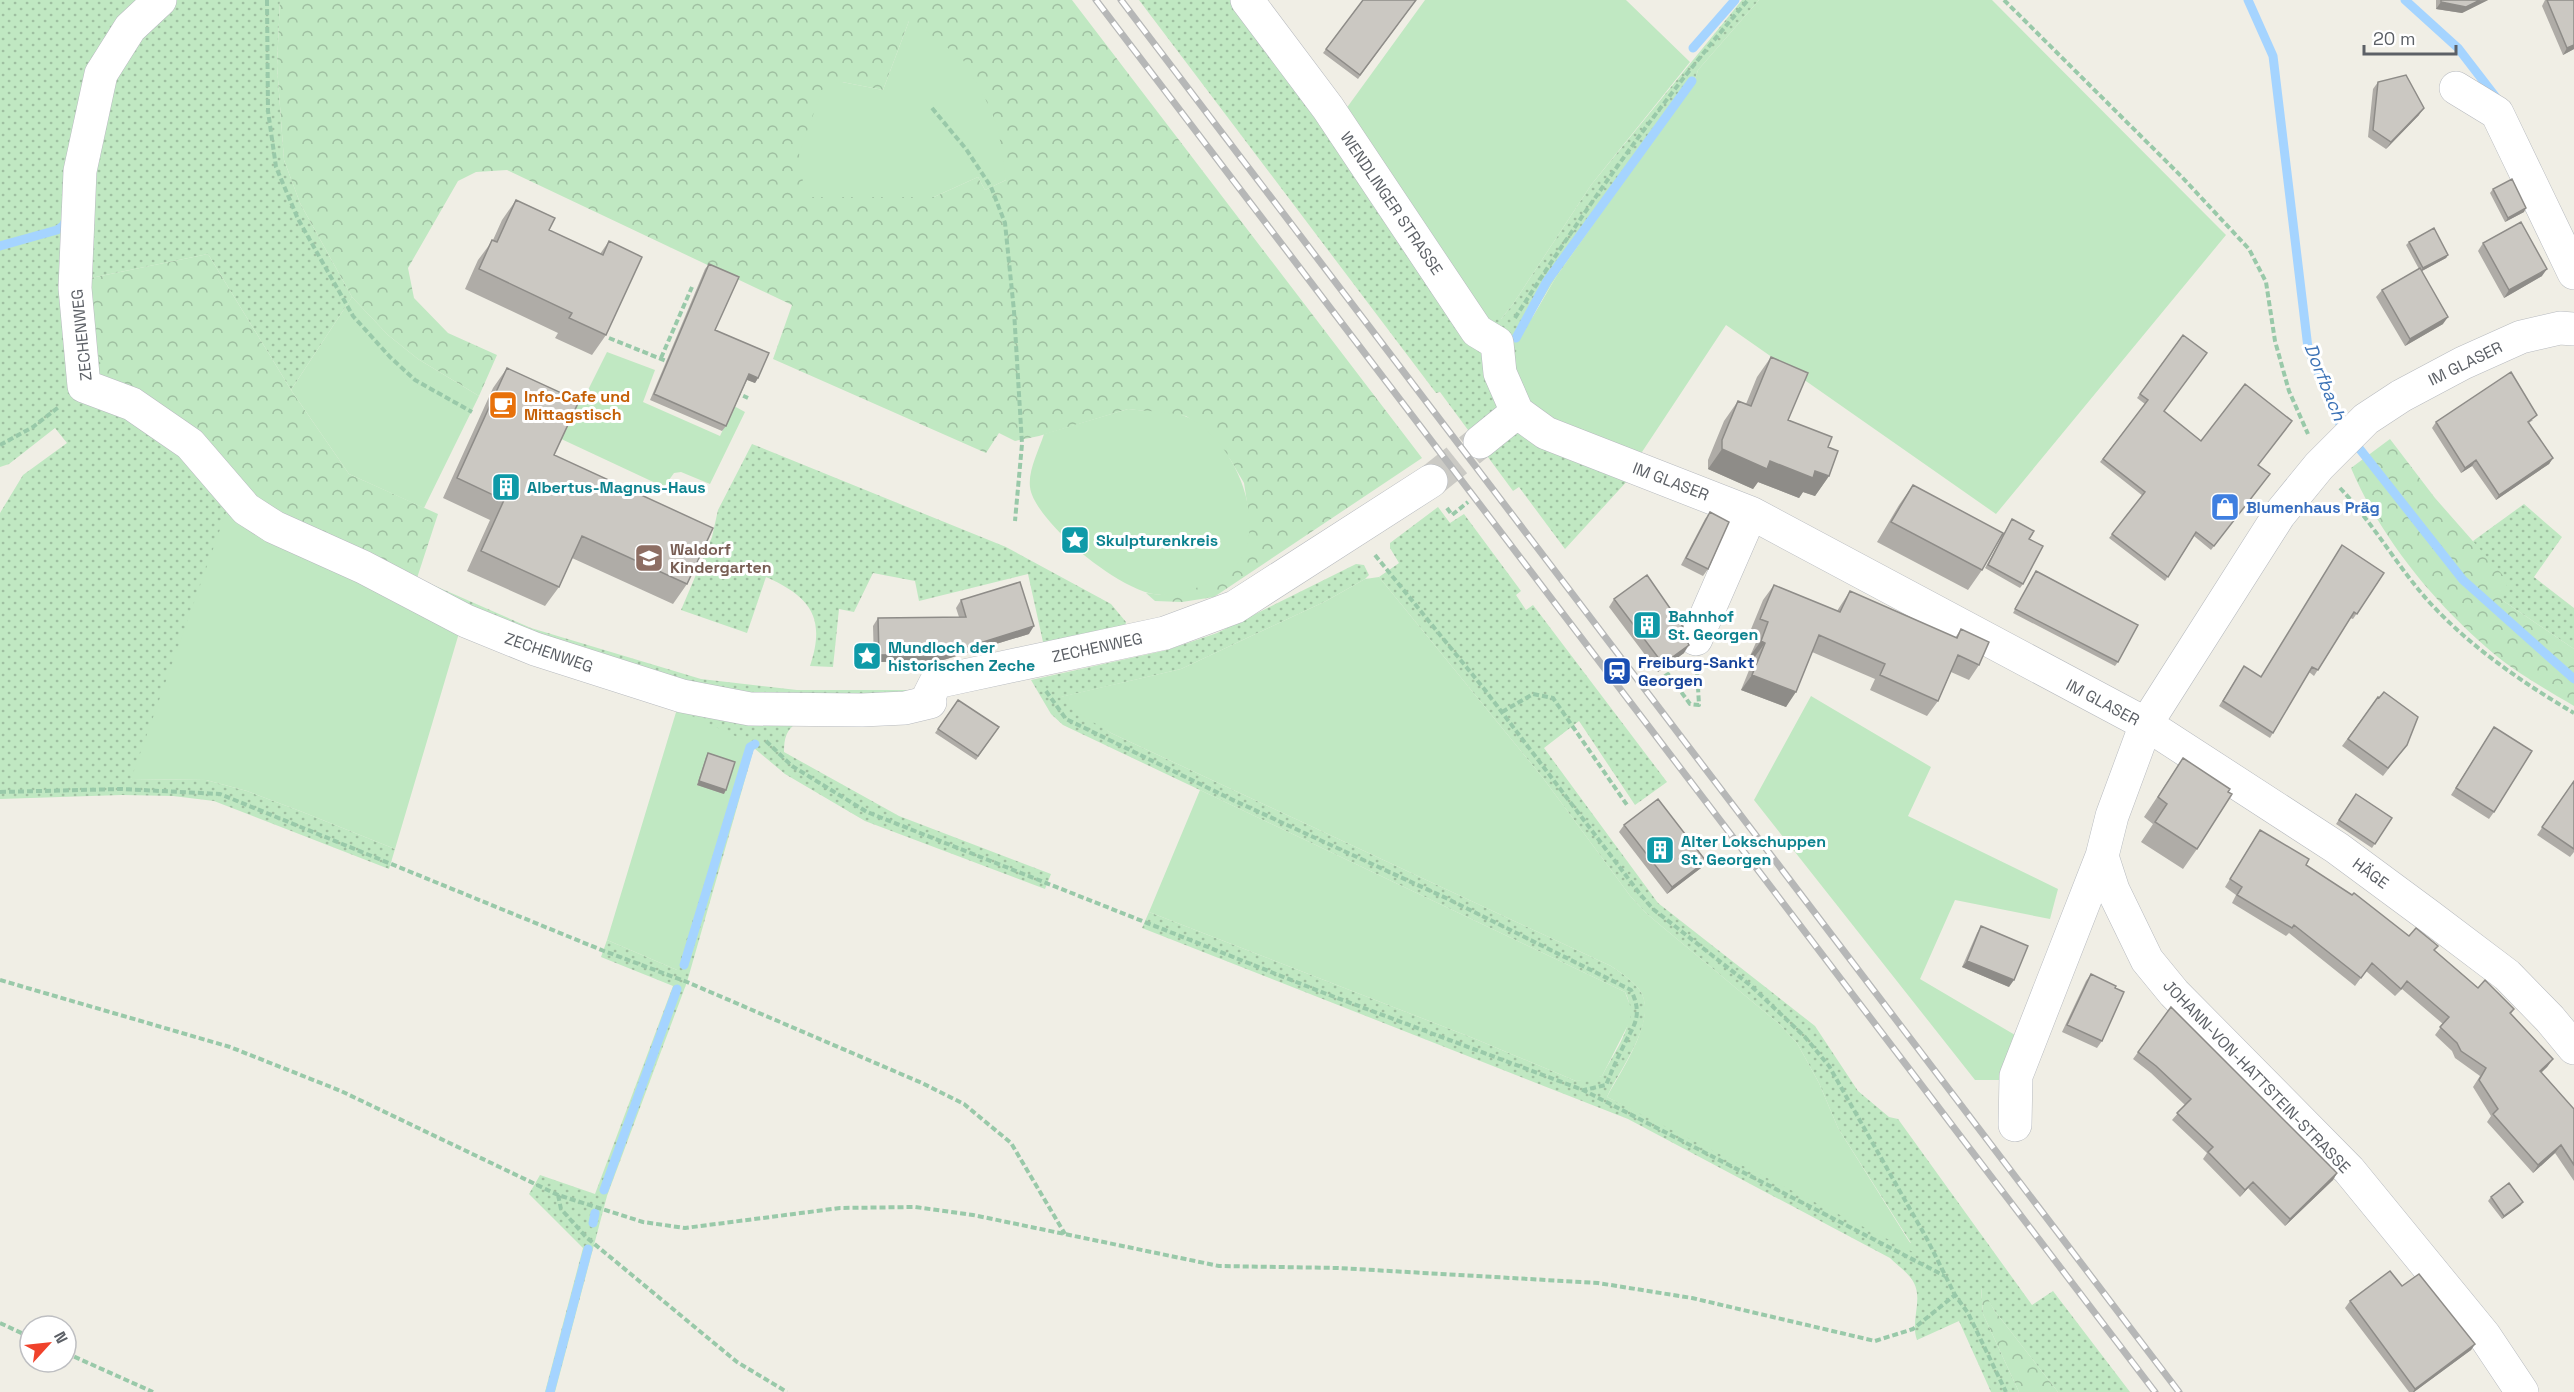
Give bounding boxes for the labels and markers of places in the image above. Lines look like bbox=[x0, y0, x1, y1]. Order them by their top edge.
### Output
place label: Info-Cafe und Mittagstisch bbox=[524, 386, 630, 425]
cafe icon: Info-Cafe und Mittagstisch bbox=[487, 389, 519, 421]
building icon: Albertus-Magnus-Haus bbox=[490, 471, 522, 503]
place label: Albertus-Magnus-Haus bbox=[527, 477, 706, 498]
shop icon: Blumenhaus Präg bbox=[2209, 491, 2241, 523]
place label: Blumenhaus Präg bbox=[2246, 497, 2380, 518]
place icon: Skulpturenkreis bbox=[1059, 524, 1091, 556]
place label: Skulpturenkreis bbox=[1096, 530, 1218, 551]
place label: Waldorf Kindergarten bbox=[670, 539, 772, 578]
school or university icon: Waldorf Kindergarten bbox=[633, 542, 665, 574]
place label: Bahnhof St. Georgen bbox=[1668, 606, 1758, 645]
building icon: Bahnhof St. Georgen bbox=[1631, 609, 1663, 641]
place label: Mundloch der historischen Zeche bbox=[888, 637, 1035, 676]
place icon: Mundloch der historischen Zeche bbox=[851, 640, 883, 672]
place label: Freiburg-Sankt Georgen bbox=[1638, 652, 1754, 691]
station icon: Freiburg-Sankt Georgen bbox=[1601, 655, 1633, 687]
place label: Alter Lokschuppen St. Georgen bbox=[1681, 831, 1826, 870]
building icon: Alter Lokschuppen St. Georgen bbox=[1644, 834, 1676, 866]

